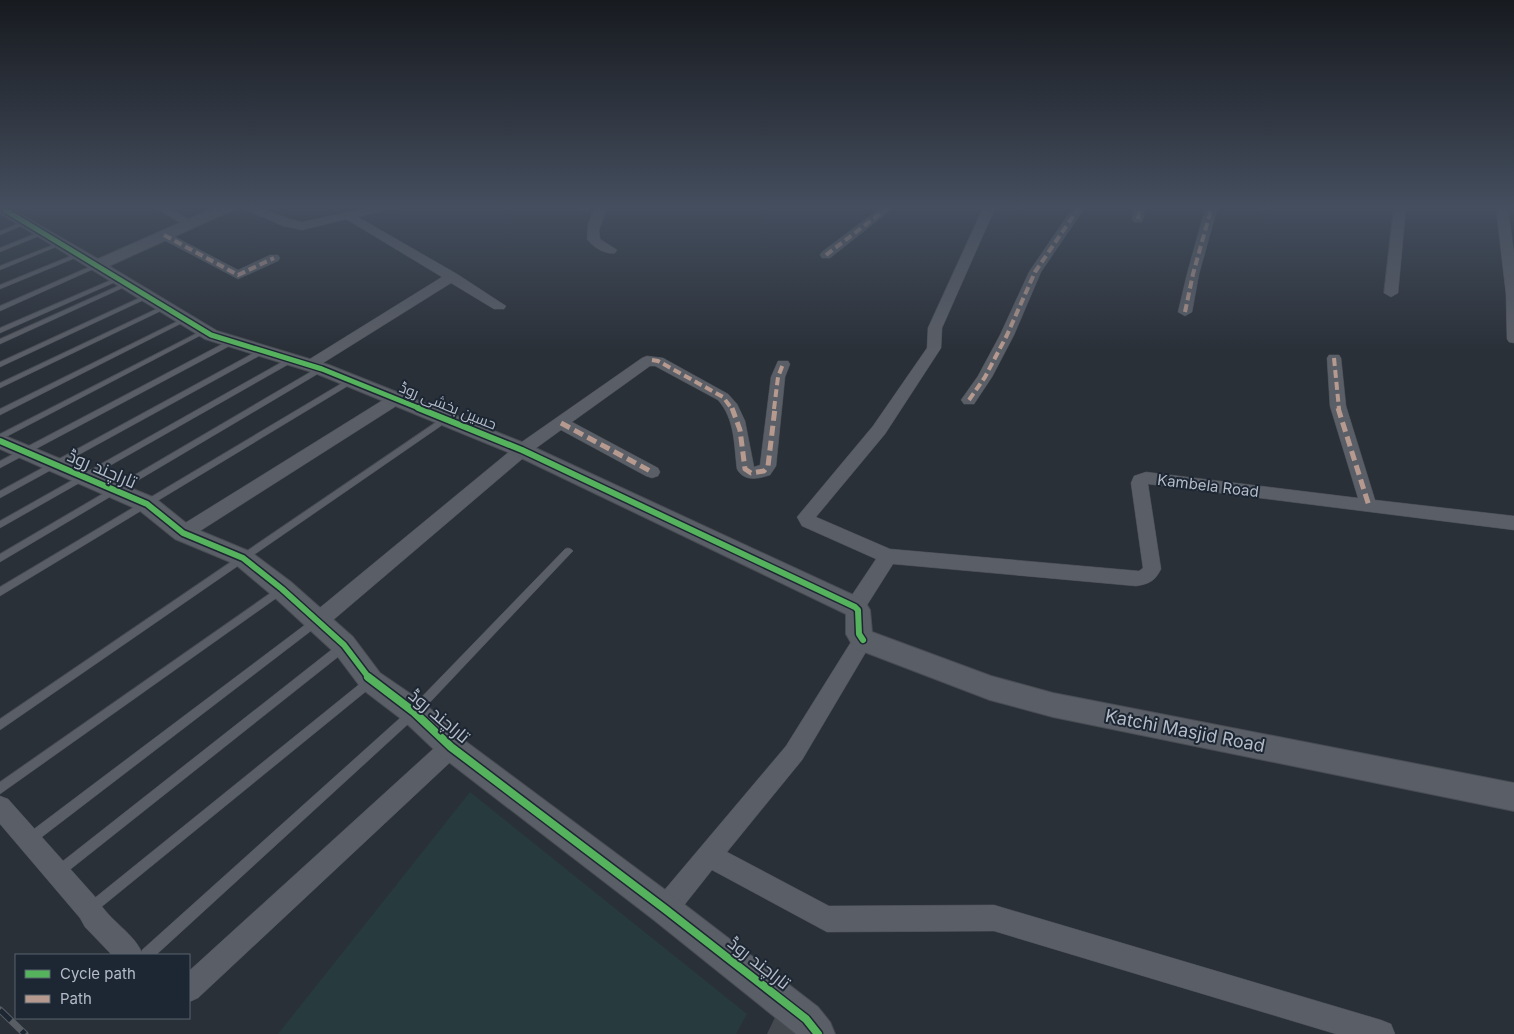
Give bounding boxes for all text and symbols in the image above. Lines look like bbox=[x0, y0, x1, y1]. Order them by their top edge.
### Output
street label: حسین بخشی روڈ bbox=[396, 377, 500, 435]
street label: تاراچند روڈ bbox=[64, 445, 140, 494]
street label: Kambela Road bbox=[1156, 470, 1260, 501]
street label: تاراچند روڈ bbox=[403, 684, 474, 749]
street label: Katchi Masjid Road bbox=[1103, 705, 1267, 756]
street label: تاراچند روڈ bbox=[723, 932, 795, 995]
legend bbox=[15, 954, 190, 1019]
text: Cycle path bbox=[60, 964, 136, 983]
text: Path bbox=[60, 989, 92, 1008]

